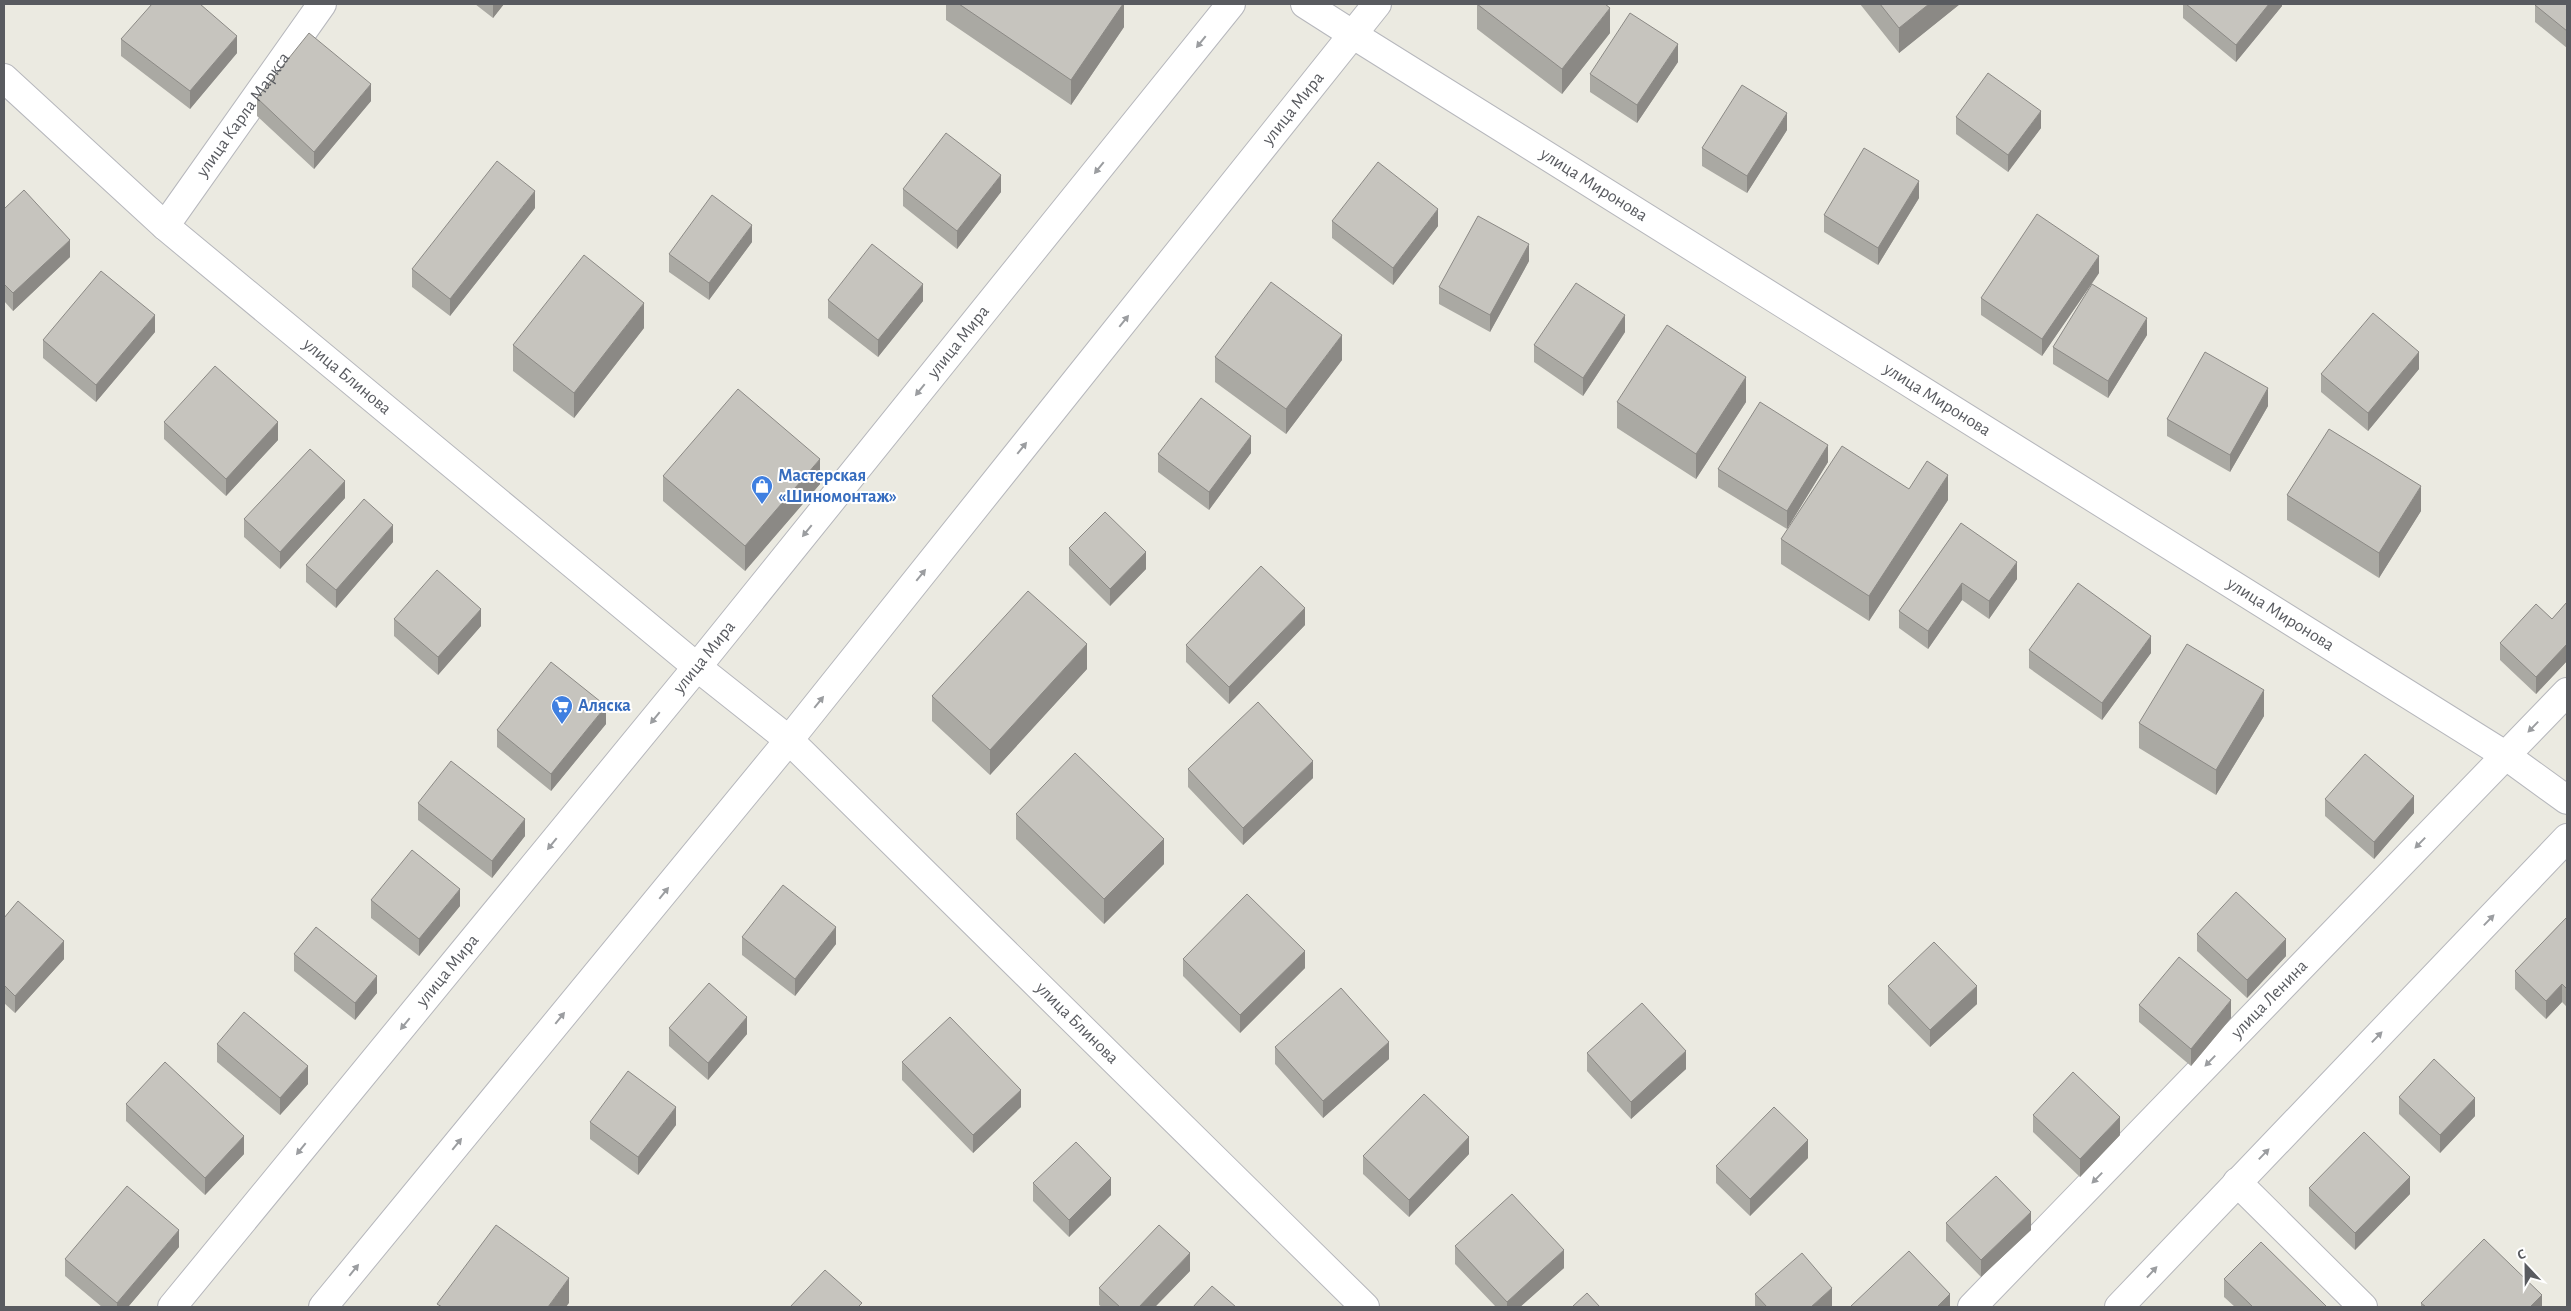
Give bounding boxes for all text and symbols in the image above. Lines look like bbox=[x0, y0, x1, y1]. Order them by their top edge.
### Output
one-way arrow bbox=[1195, 35, 1206, 48]
street label: улица Карла Маркса bbox=[193, 49, 294, 181]
street label: улица Мира bbox=[1258, 69, 1328, 149]
street label: улица Миронова bbox=[1536, 144, 1650, 225]
one-way arrow bbox=[1093, 161, 1104, 174]
street label: улица Мира bbox=[924, 302, 993, 383]
one-way arrow bbox=[1118, 315, 1129, 328]
street label: улица Блинова bbox=[299, 335, 394, 418]
street label: улица Миронова bbox=[1879, 359, 1994, 440]
one-way arrow bbox=[914, 383, 925, 396]
one-way arrow bbox=[1017, 442, 1028, 455]
place label: Мастерская «Шиномонтаж» bbox=[778, 467, 897, 506]
shop icon: Мастерская «Шиномонтаж» bbox=[750, 474, 774, 505]
one-way arrow bbox=[802, 524, 813, 537]
one-way arrow bbox=[915, 569, 926, 582]
street label: улица Миронова bbox=[2223, 574, 2337, 655]
street label: улица Мира bbox=[669, 618, 739, 698]
supermarket icon: Аляска bbox=[550, 694, 574, 725]
one-way arrow bbox=[814, 696, 825, 709]
place label: Аляска bbox=[578, 697, 631, 715]
one-way arrow bbox=[650, 712, 661, 725]
one-way arrow bbox=[2527, 720, 2539, 732]
one-way arrow bbox=[2414, 837, 2426, 849]
one-way arrow bbox=[547, 838, 558, 850]
one-way arrow bbox=[658, 887, 669, 900]
one-way arrow bbox=[2483, 914, 2495, 926]
street label: улица Мира bbox=[413, 931, 483, 1011]
street label: улица Ленина bbox=[2227, 957, 2311, 1043]
street label: улица Блинова bbox=[1031, 978, 1122, 1068]
one-way arrow bbox=[555, 1012, 566, 1025]
one-way arrow bbox=[399, 1017, 410, 1030]
one-way arrow bbox=[2371, 1031, 2383, 1043]
one-way arrow bbox=[2204, 1055, 2216, 1067]
one-way arrow bbox=[452, 1138, 463, 1151]
one-way arrow bbox=[296, 1143, 307, 1156]
one-way arrow bbox=[2258, 1148, 2270, 1160]
one-way arrow bbox=[2091, 1171, 2103, 1183]
north arrow bbox=[2501, 1241, 2551, 1291]
text: С bbox=[2515, 1247, 2528, 1263]
one-way arrow bbox=[349, 1263, 360, 1276]
one-way arrow bbox=[2146, 1266, 2158, 1278]

